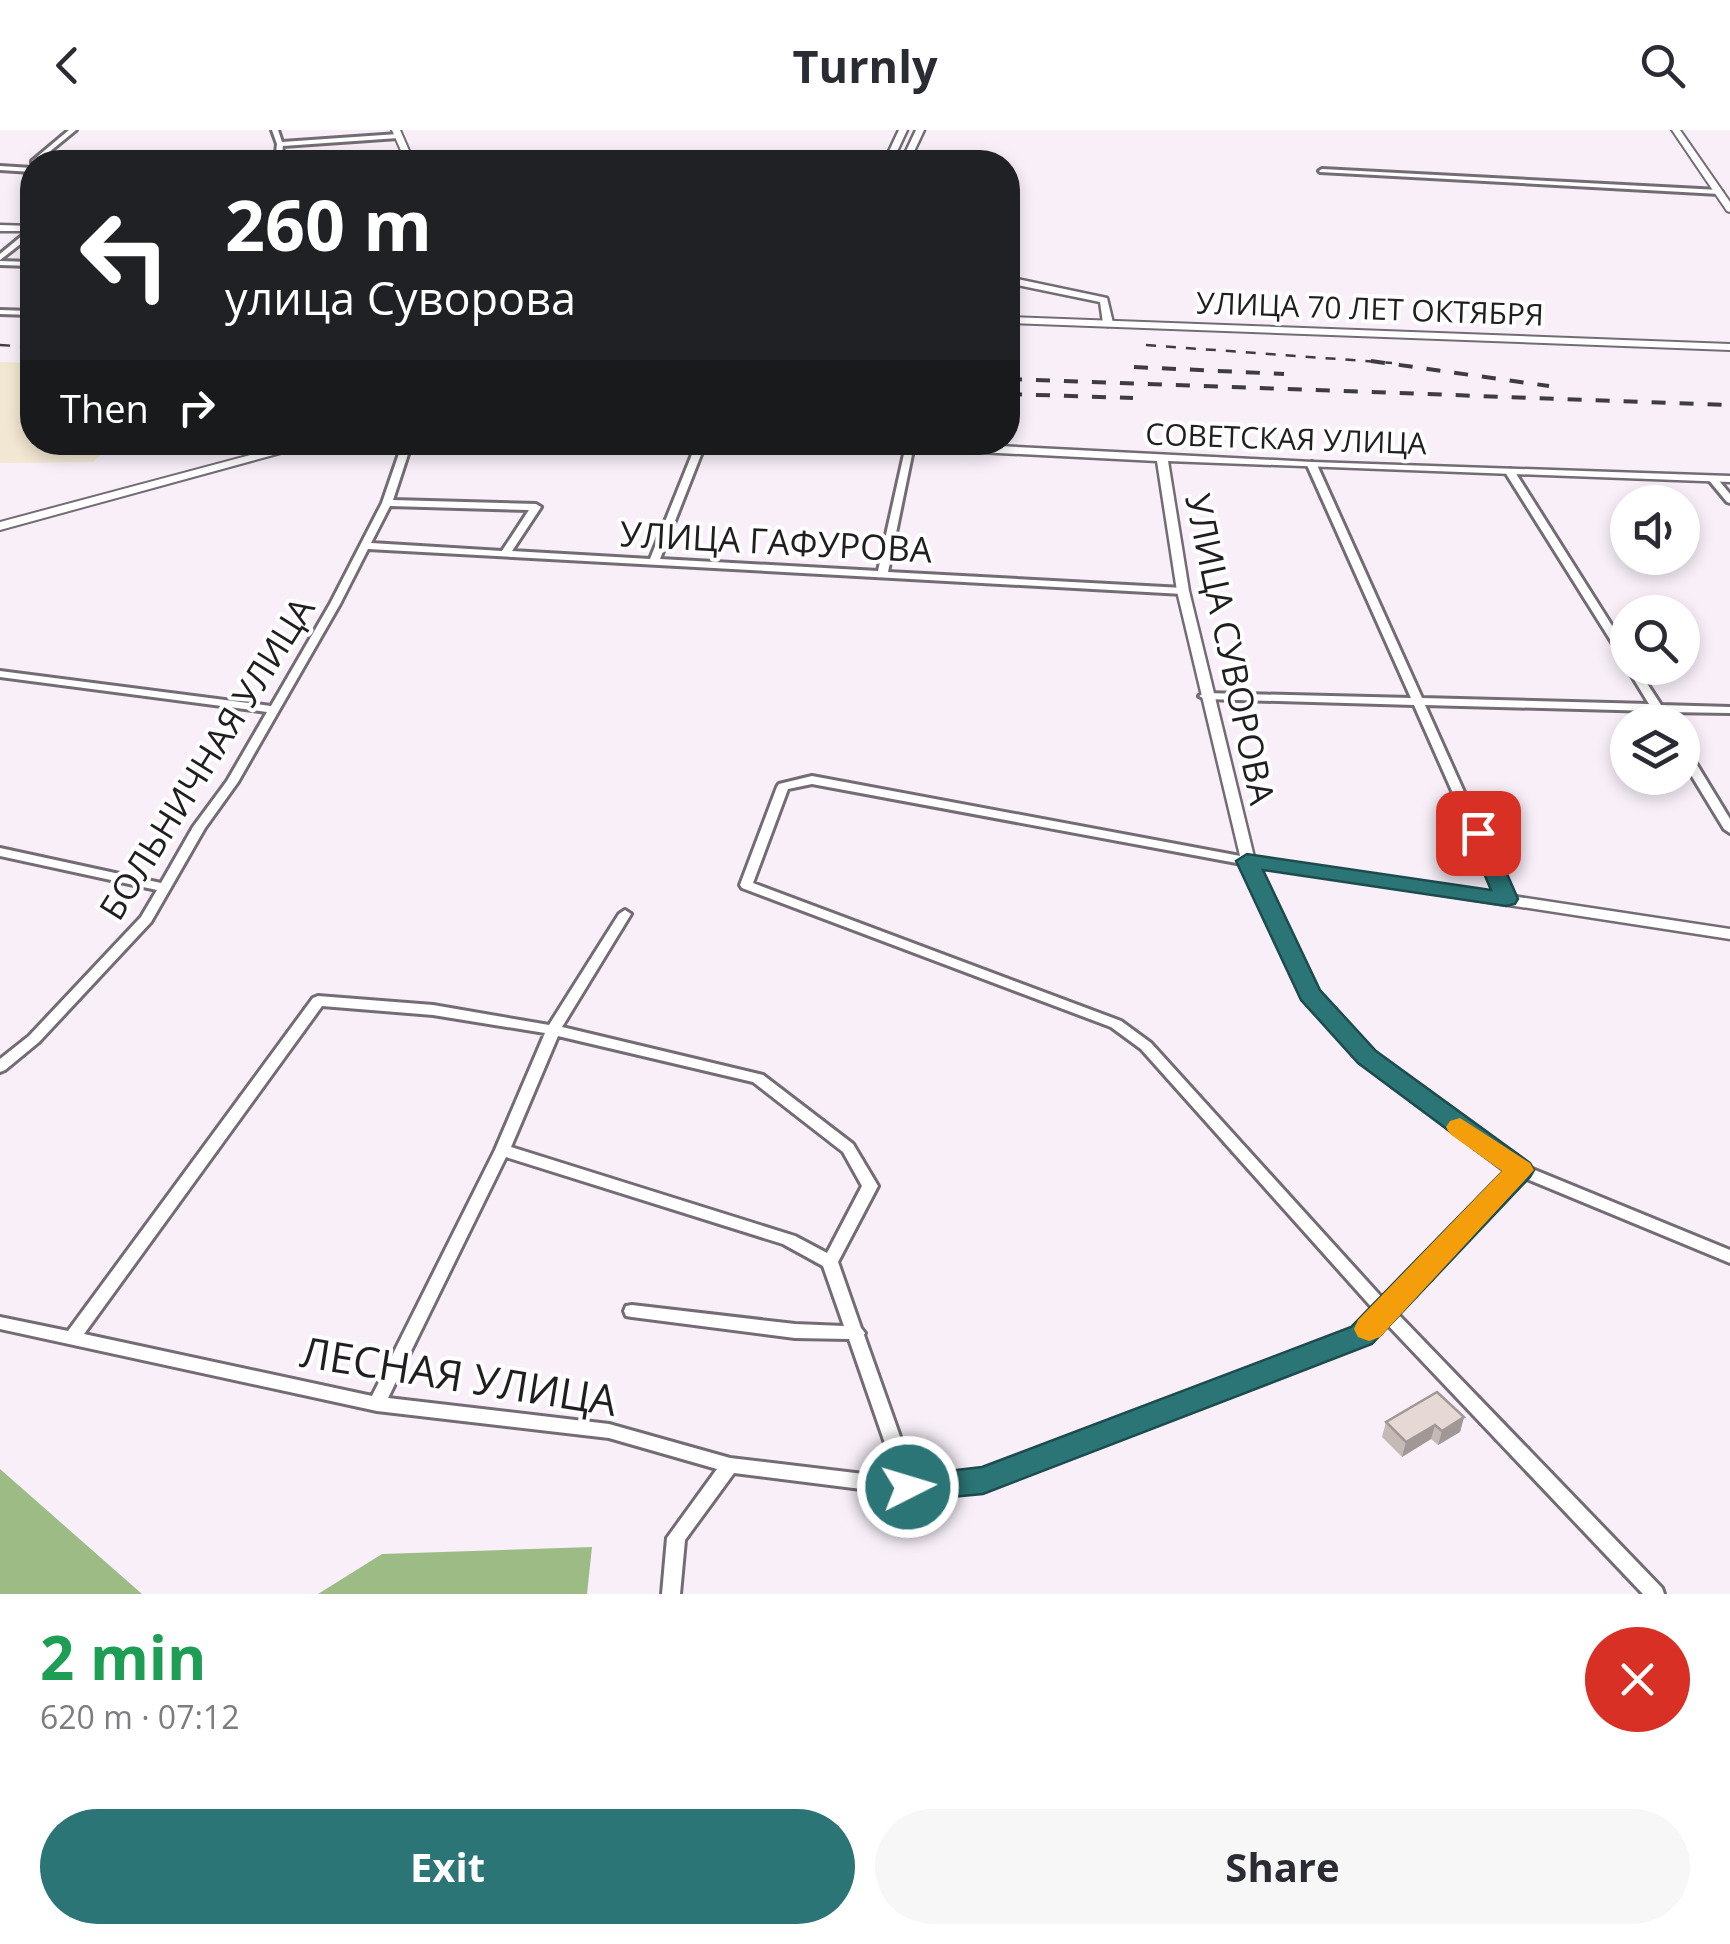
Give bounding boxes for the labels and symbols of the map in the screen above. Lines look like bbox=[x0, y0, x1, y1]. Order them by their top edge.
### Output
street label: УЛИЦА 70 ЛЕТ ОКТЯБРЯ bbox=[1195, 281, 1545, 335]
street label: СОВЕТСКАЯ УЛИЦА bbox=[1145, 413, 1427, 463]
street label: УЛИЦА СУВОРОВА bbox=[1175, 489, 1287, 809]
street label: УЛИЦА ГАФУРОВА bbox=[619, 509, 934, 573]
street label: БОЛЬНИЧНАЯ УЛИЦА bbox=[88, 587, 325, 928]
pin bbox=[1436, 791, 1521, 876]
street label: ЛЕСНАЯ УЛИЦА bbox=[297, 1322, 622, 1428]
position arrow bbox=[856, 1435, 960, 1539]

